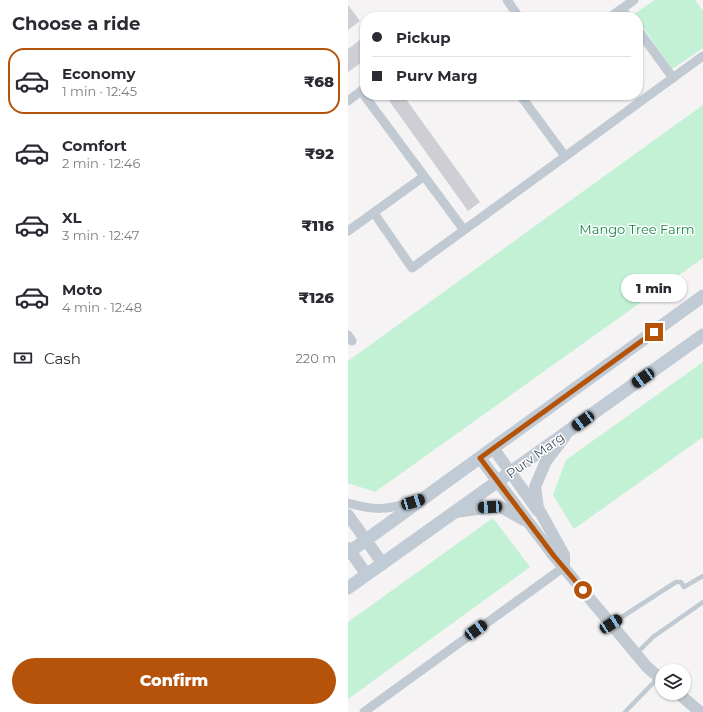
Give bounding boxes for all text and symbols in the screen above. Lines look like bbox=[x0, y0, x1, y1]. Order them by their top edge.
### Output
text: Choose a ride bbox=[12, 13, 140, 35]
text: Pickup bbox=[396, 28, 451, 47]
icon: car bbox=[14, 63, 50, 99]
text: Economy bbox=[62, 64, 135, 83]
text: Purv Marg bbox=[396, 66, 478, 85]
text: ₹68 bbox=[304, 72, 334, 91]
text: 1 min · 12:45 bbox=[62, 83, 137, 99]
icon: car bbox=[14, 135, 50, 171]
text: Comfort bbox=[62, 136, 127, 155]
text: ₹92 bbox=[304, 144, 334, 163]
text: 2 min · 12:46 bbox=[62, 155, 140, 171]
icon: car bbox=[14, 207, 50, 243]
text: XL bbox=[62, 208, 81, 227]
text: ₹116 bbox=[301, 216, 334, 235]
park label: Mango Tree Farm bbox=[579, 221, 695, 237]
text: 3 min · 12:47 bbox=[62, 227, 139, 243]
callout: 1 min bbox=[621, 274, 687, 302]
icon: car bbox=[14, 279, 50, 315]
text: Moto bbox=[62, 280, 102, 299]
text: 1 min bbox=[636, 280, 672, 296]
text: ₹126 bbox=[298, 288, 334, 307]
text: 4 min · 12:48 bbox=[62, 299, 142, 315]
route end bbox=[645, 323, 663, 341]
icon: cash bbox=[12, 347, 34, 369]
text: Cash bbox=[44, 349, 81, 368]
text: 220 m bbox=[295, 350, 336, 366]
car bbox=[630, 366, 656, 390]
car bbox=[570, 409, 596, 433]
street label: Purv Marg bbox=[503, 429, 567, 481]
car bbox=[400, 493, 426, 511]
car bbox=[478, 500, 502, 514]
route start bbox=[574, 581, 592, 599]
car bbox=[598, 612, 624, 636]
car bbox=[463, 618, 489, 642]
button: Confirm bbox=[12, 658, 336, 704]
map controls bbox=[655, 664, 691, 700]
button: layers bbox=[655, 664, 691, 700]

